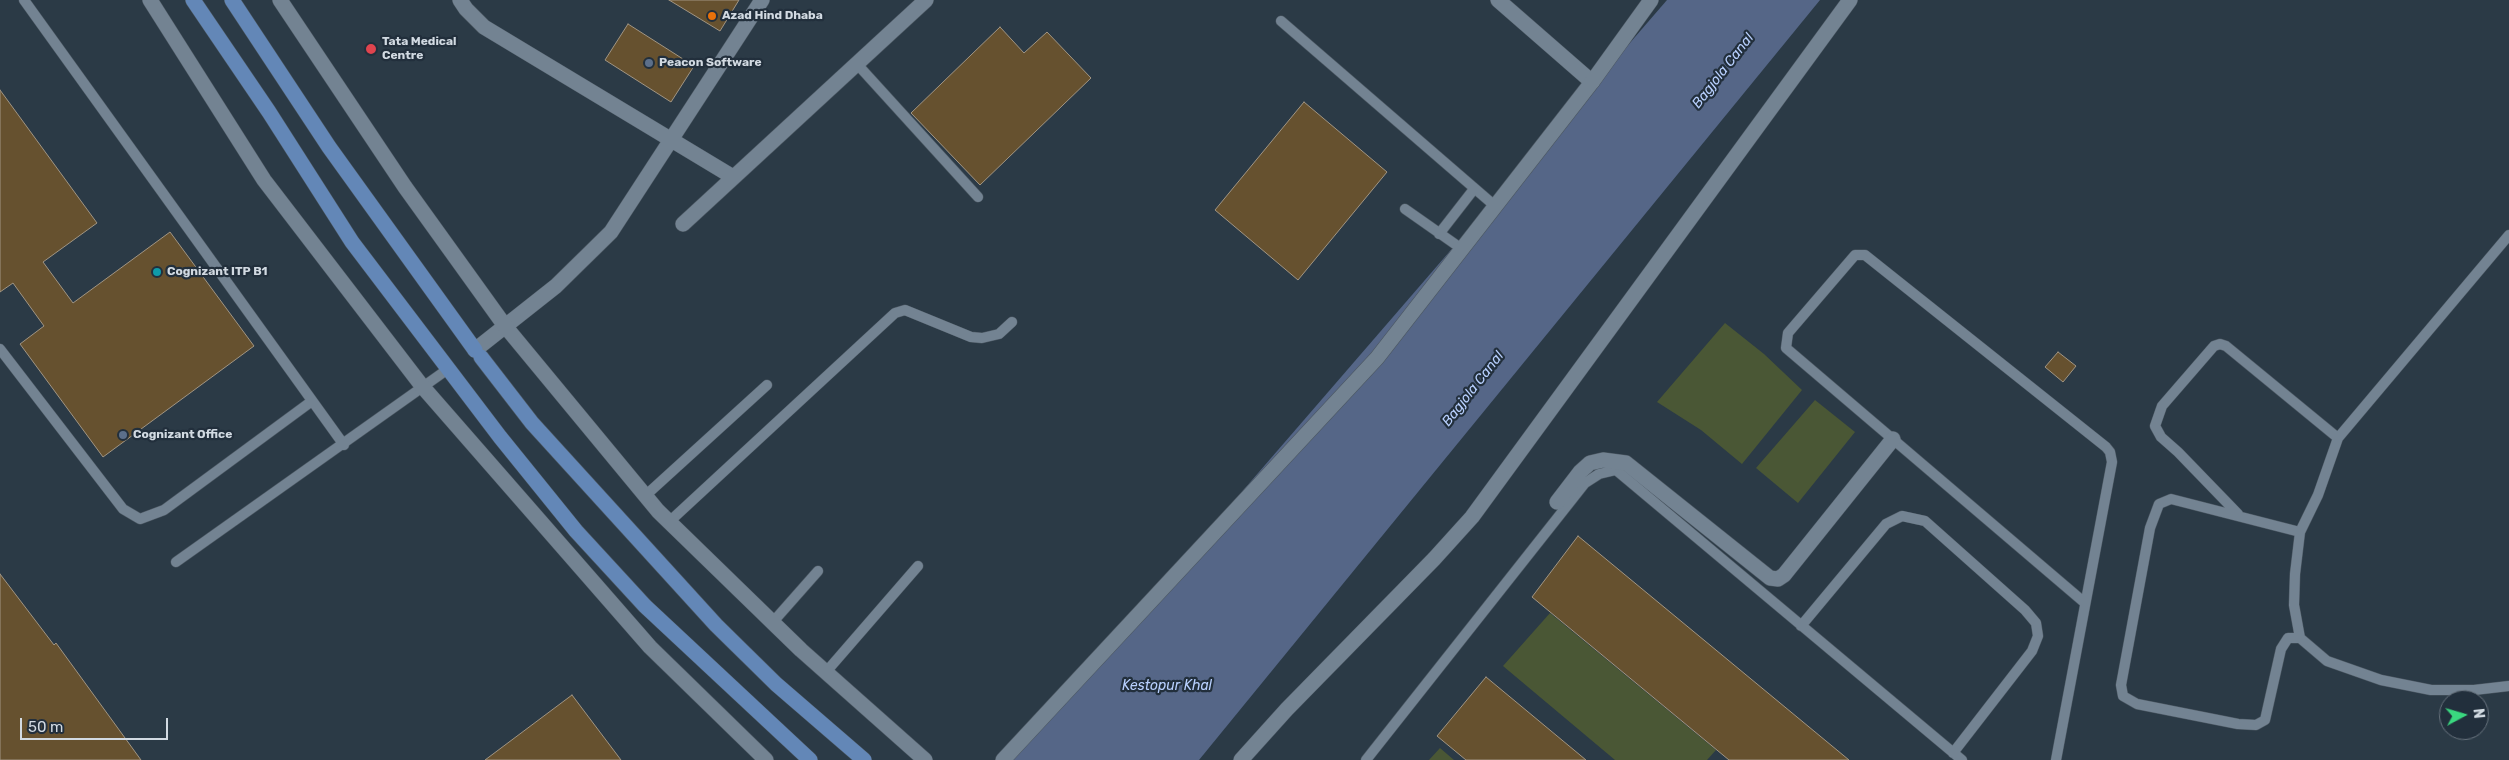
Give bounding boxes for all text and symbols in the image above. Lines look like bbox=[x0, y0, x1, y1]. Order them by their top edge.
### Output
place label: Azad Hind Dhaba bbox=[722, 9, 823, 23]
marker: Azad Hind Dhaba bbox=[706, 10, 718, 22]
water label: Bagjola Canal bbox=[1689, 30, 1757, 112]
place label: Tata Medical Centre bbox=[382, 35, 456, 63]
marker: Tata Medical Centre bbox=[364, 42, 378, 56]
place label: Peacon Software bbox=[659, 56, 762, 70]
marker: Peacon Software bbox=[643, 57, 655, 69]
place label: Cognizant ITP B1 bbox=[167, 265, 268, 279]
marker: Cognizant ITP B1 bbox=[151, 266, 163, 278]
water label: Bagjola Canal bbox=[1439, 348, 1507, 430]
place label: Cognizant Office bbox=[133, 428, 232, 442]
marker: Cognizant Office bbox=[117, 429, 129, 441]
water label: Kestopur Khal bbox=[1122, 678, 1212, 694]
north arrow bbox=[2439, 690, 2489, 740]
scale bar bbox=[22, 708, 170, 740]
text: N bbox=[2469, 708, 2487, 719]
text: 50 m bbox=[28, 718, 63, 736]

